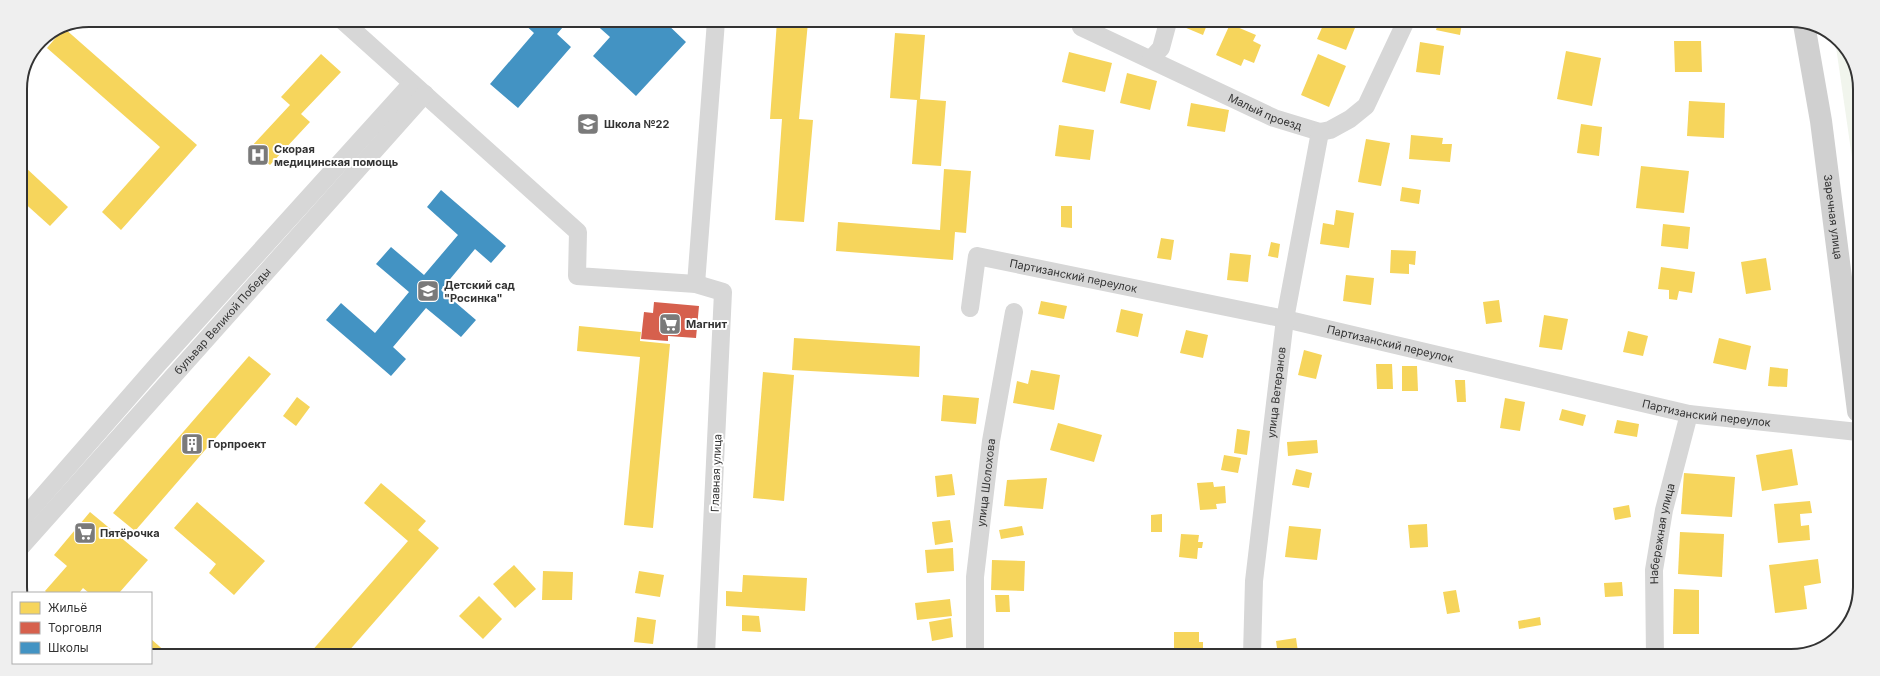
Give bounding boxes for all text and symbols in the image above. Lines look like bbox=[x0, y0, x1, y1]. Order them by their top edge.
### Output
street label: Малый проезд bbox=[1226, 90, 1304, 133]
school or university icon: Школа №22 bbox=[575, 111, 601, 137]
place label: Школа №22 bbox=[604, 117, 669, 131]
hospital icon: Скорая медицинская помощь bbox=[245, 142, 271, 168]
place label: Скорая медицинская помощь bbox=[274, 142, 399, 169]
street label: Заречная улица bbox=[1821, 173, 1846, 260]
street label: Партизанский переулок bbox=[1008, 256, 1139, 296]
street label: бульвар Великой Победы bbox=[171, 265, 274, 377]
school or university icon: Детский сад "Росинка" bbox=[415, 278, 441, 304]
place label: Детский сад "Росинка" bbox=[444, 278, 516, 305]
supermarket icon: Магнит bbox=[657, 311, 683, 337]
place label: Магнит bbox=[686, 317, 727, 331]
street label: Партизанский переулок bbox=[1325, 322, 1455, 365]
street label: улица Ветеранов bbox=[1264, 346, 1289, 439]
street label: Партизанский переулок bbox=[1641, 396, 1771, 430]
building icon: Горпроект bbox=[179, 431, 205, 457]
street label: Главная улица bbox=[708, 434, 724, 512]
place label: Горпроект bbox=[208, 437, 267, 451]
street label: улица Шолохова bbox=[974, 438, 998, 528]
street label: Набережная улица bbox=[1647, 482, 1678, 584]
supermarket icon: Пятёрочка bbox=[72, 520, 98, 546]
place label: Пятёрочка bbox=[100, 526, 160, 540]
legend bbox=[12, 592, 152, 664]
text: Жильё bbox=[48, 600, 87, 615]
text: Торговля bbox=[48, 620, 102, 635]
text: Школы bbox=[48, 640, 89, 655]

